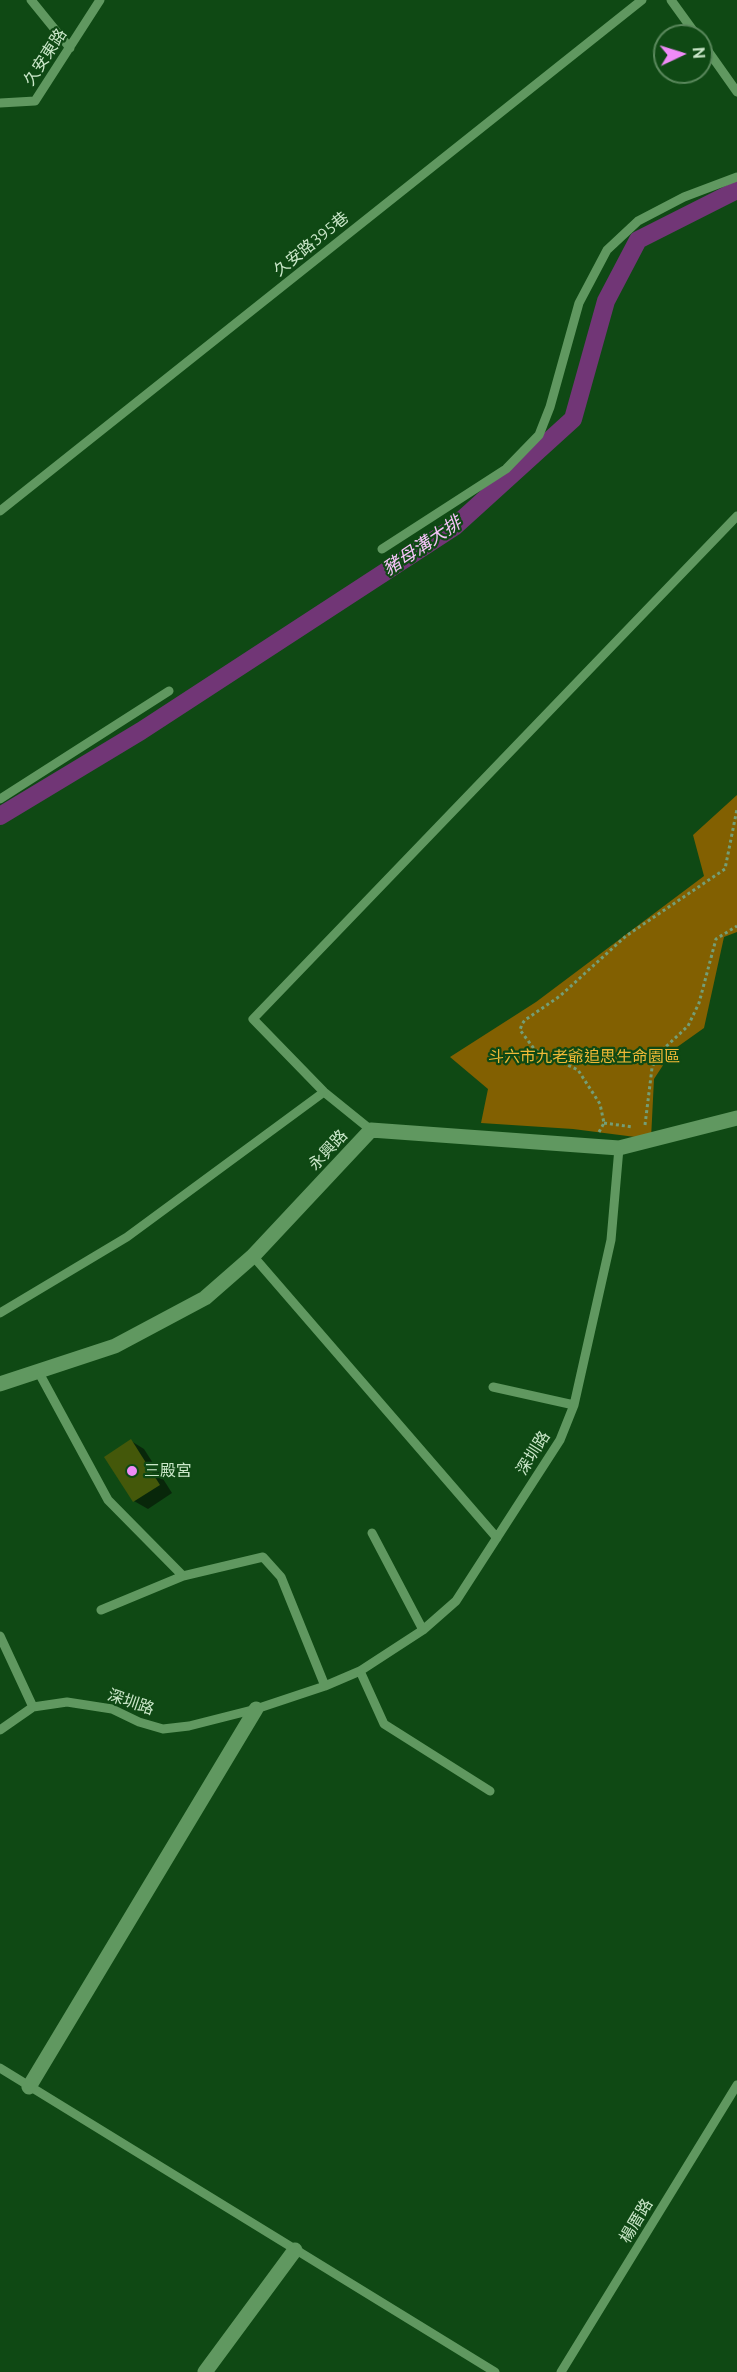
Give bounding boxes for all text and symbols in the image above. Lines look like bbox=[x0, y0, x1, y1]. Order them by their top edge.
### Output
north arrow bbox=[653, 24, 713, 84]
street label: 久安東路 bbox=[20, 25, 70, 89]
text: N bbox=[690, 46, 708, 59]
street label: 久安路395巷 bbox=[270, 208, 352, 280]
water label: 豬母溝大排 bbox=[379, 512, 465, 580]
park label: 斗六市九老爺追思生命園區 bbox=[488, 1047, 680, 1067]
street label: 永興路 bbox=[305, 1126, 351, 1174]
street label: 深圳路 bbox=[512, 1428, 554, 1478]
place label: 三殿宮 bbox=[144, 1461, 192, 1481]
marker: 三殿宮 bbox=[125, 1464, 139, 1478]
street label: 深圳路 bbox=[105, 1685, 157, 1719]
street label: 楊厝路 bbox=[615, 2195, 657, 2247]

